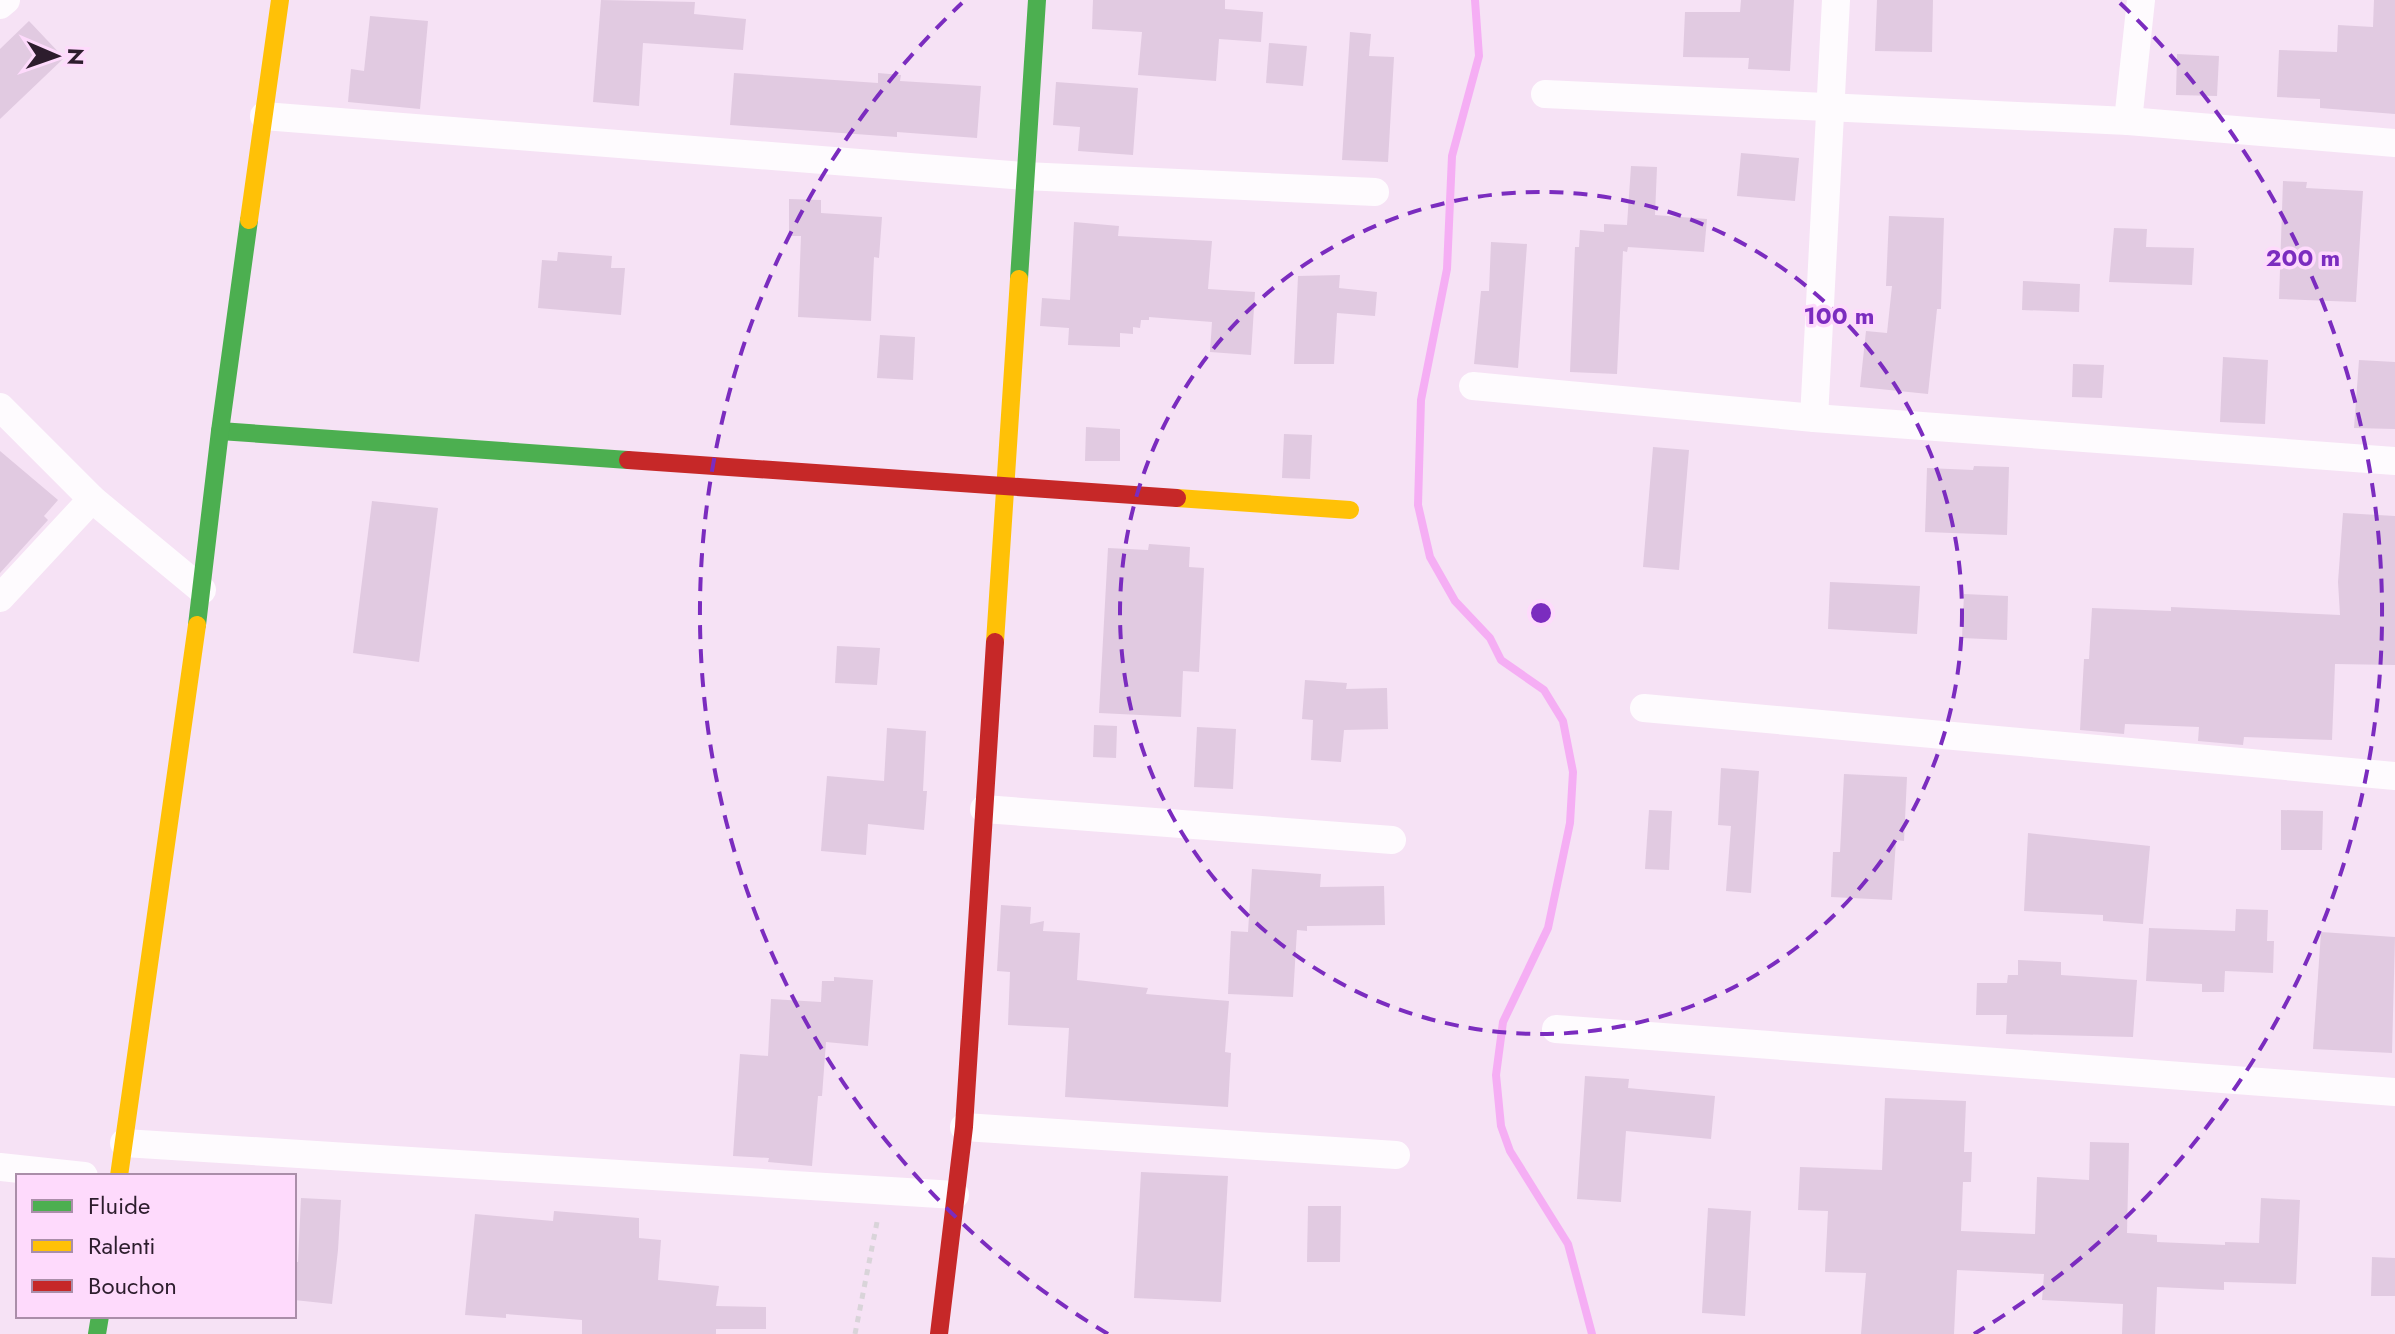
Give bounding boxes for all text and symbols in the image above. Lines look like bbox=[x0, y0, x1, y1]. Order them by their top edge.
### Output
north arrow bbox=[16, 16, 96, 96]
text: N bbox=[60, 47, 92, 66]
text: 200 m bbox=[2266, 240, 2340, 275]
text: 100 m bbox=[1804, 298, 1874, 333]
centre of rings bbox=[1527, 599, 1555, 627]
legend bbox=[16, 1174, 296, 1318]
text: Fluide bbox=[88, 1188, 150, 1223]
text: Ralenti bbox=[88, 1228, 155, 1263]
text: Bouchon bbox=[88, 1268, 177, 1303]

